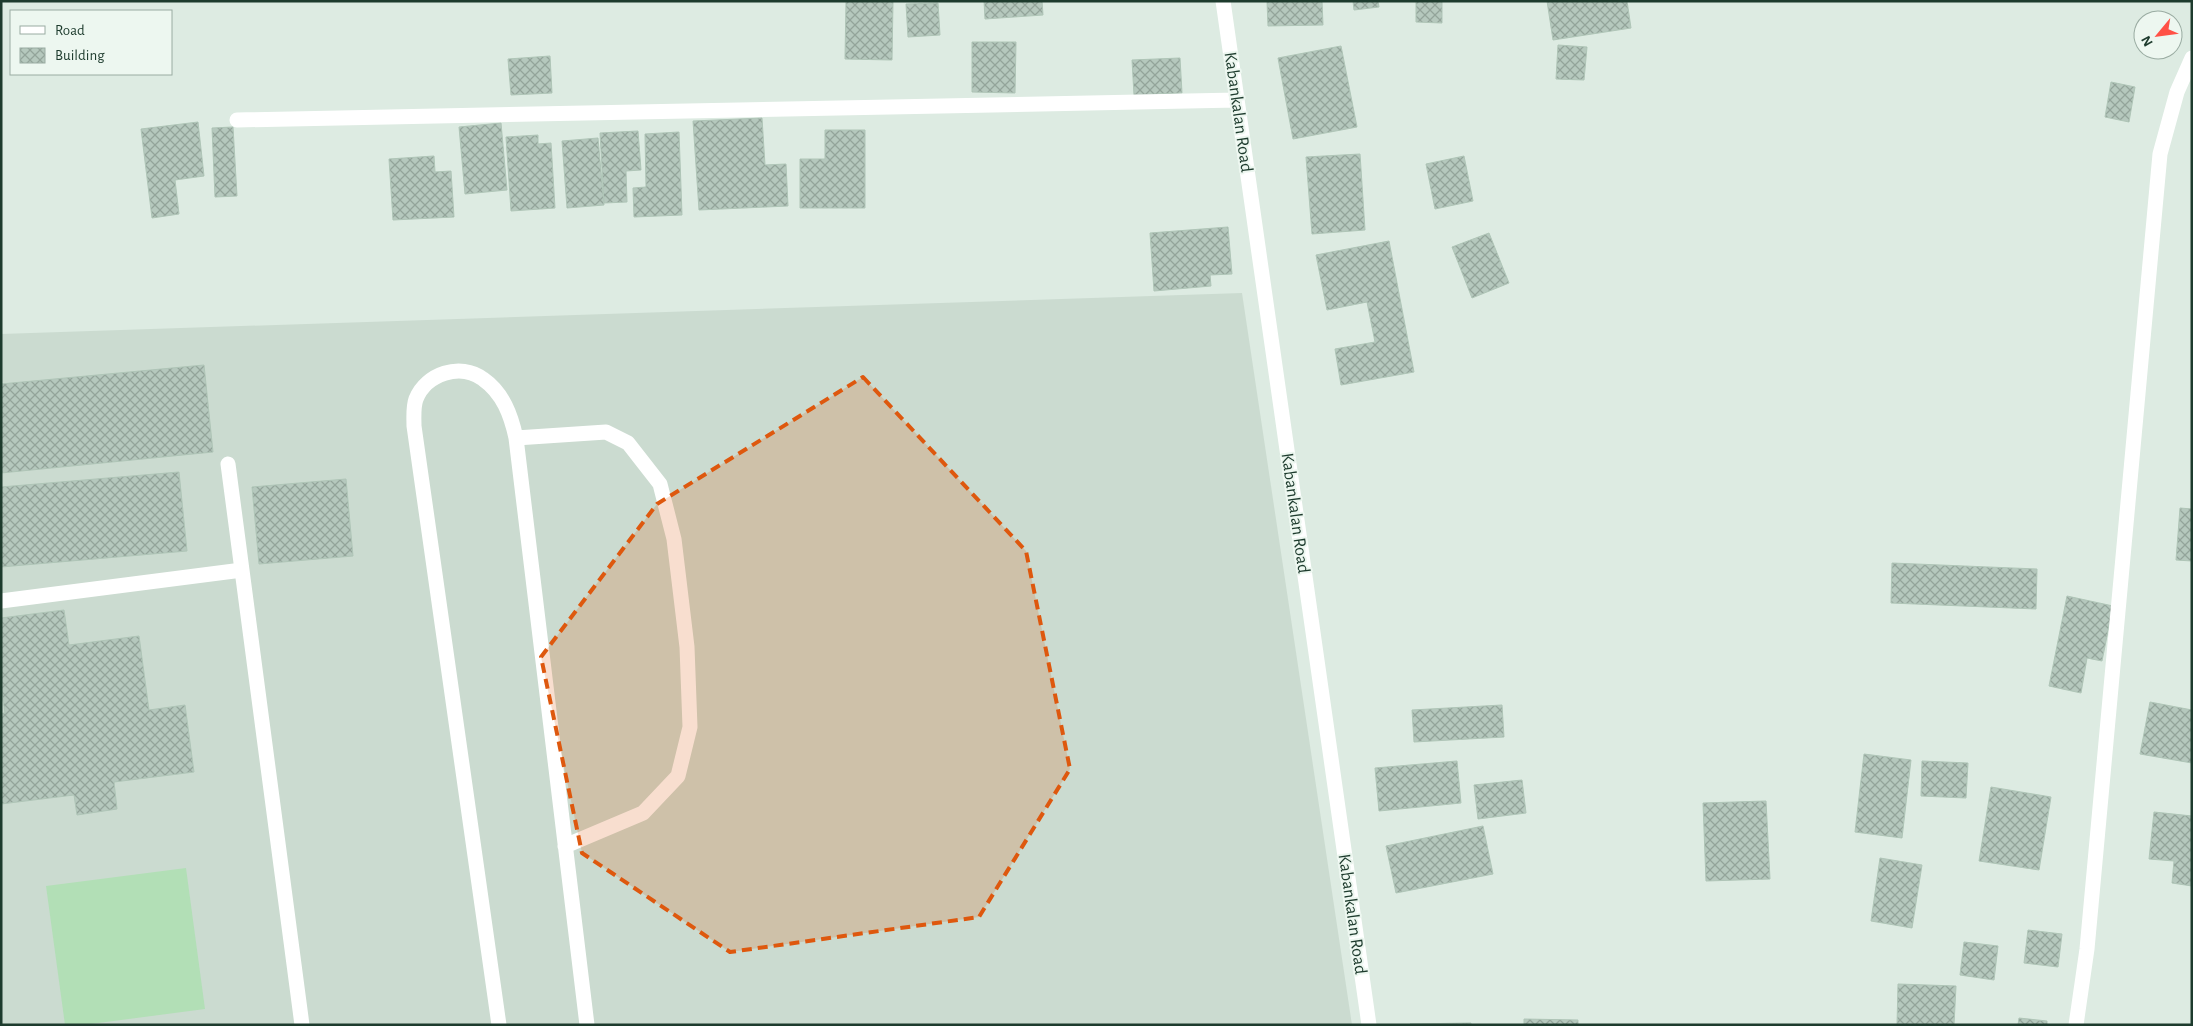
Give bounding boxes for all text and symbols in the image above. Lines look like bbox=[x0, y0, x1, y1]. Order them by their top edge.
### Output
legend bbox=[10, 10, 172, 75]
north arrow bbox=[2133, 10, 2183, 60]
text: Road bbox=[55, 23, 85, 38]
text: N bbox=[2139, 33, 2156, 48]
text: Building bbox=[55, 48, 105, 63]
street label: Kabankalan Road bbox=[1221, 51, 1255, 174]
street label: Kabankalan Road bbox=[1278, 452, 1312, 575]
street label: Kabankalan Road bbox=[1335, 853, 1369, 976]

